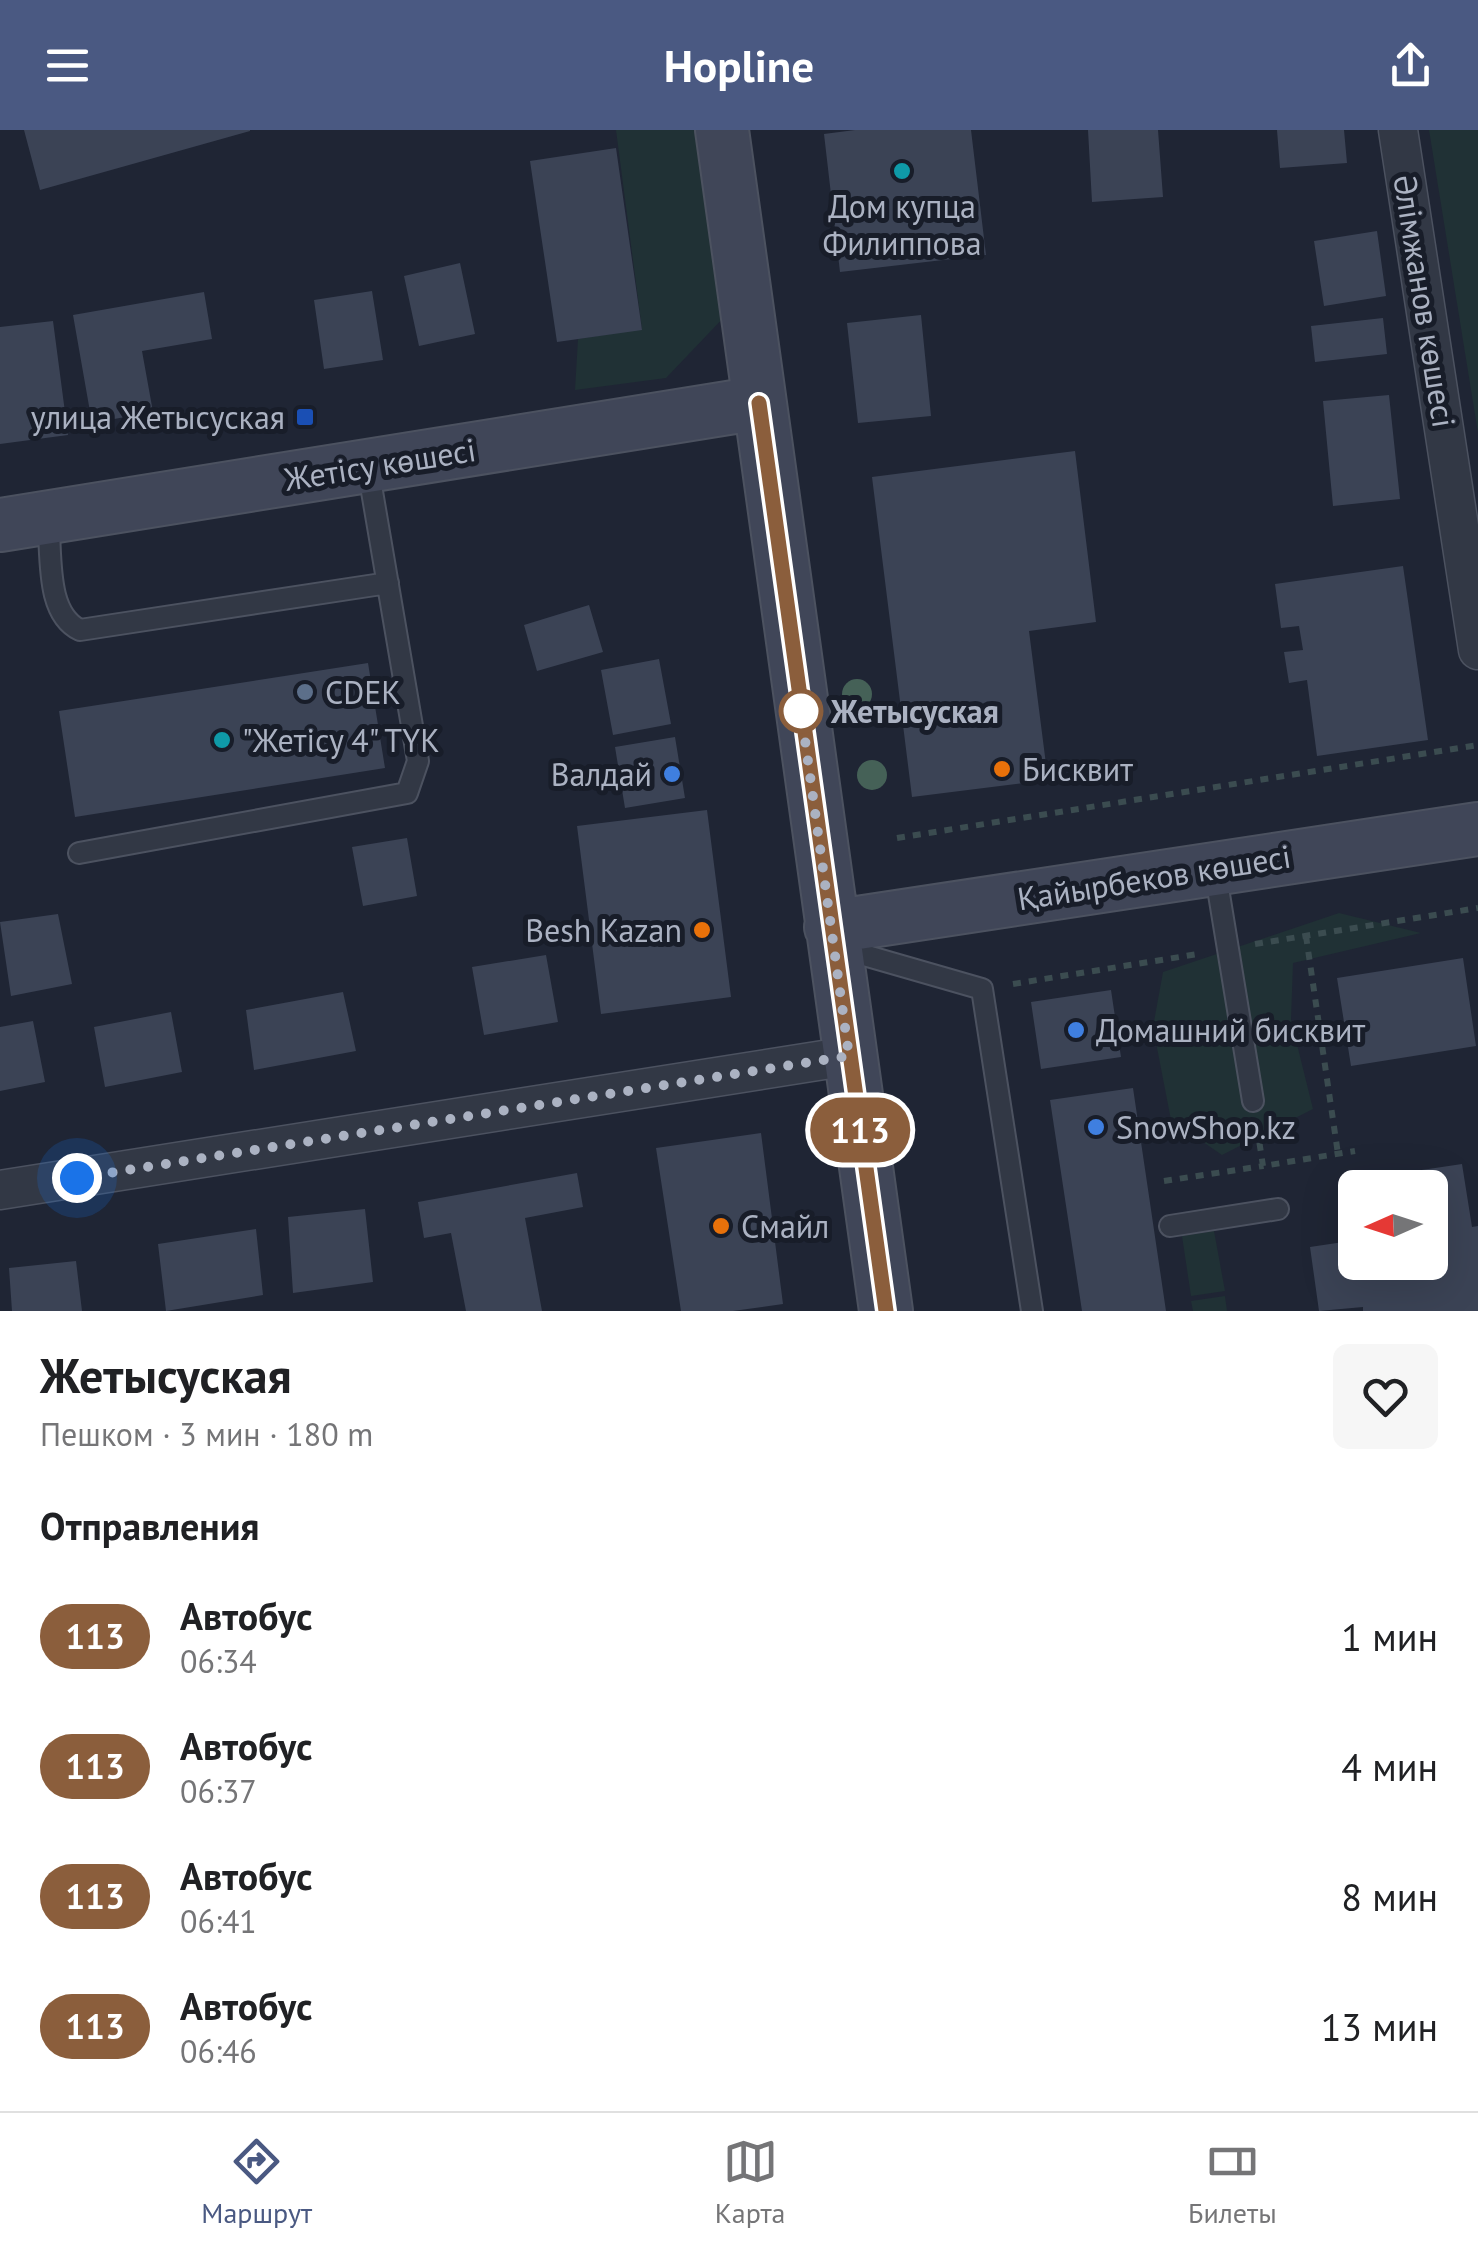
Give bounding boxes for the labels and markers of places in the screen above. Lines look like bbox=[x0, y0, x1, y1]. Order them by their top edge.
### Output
marker: Дом купца Филиппова bbox=[891, 160, 913, 182]
place label: Дом купца Филиппова bbox=[822, 185, 982, 264]
place label: улица Жетысуская bbox=[31, 396, 285, 438]
marker: улица Жетысуская bbox=[294, 406, 316, 428]
place label: CDEK bbox=[325, 671, 401, 713]
marker: CDEK bbox=[294, 681, 316, 703]
marker: Жетысуская bbox=[780, 690, 822, 732]
place label: Жетысуская bbox=[830, 690, 999, 732]
place label: "Жетісу 4" ТҮК bbox=[242, 719, 440, 761]
marker: "Жетісу 4" ТҮК bbox=[211, 729, 233, 751]
place label: Бисквит bbox=[1022, 748, 1133, 790]
place label: Валдай bbox=[551, 753, 652, 795]
marker: Бисквит bbox=[991, 758, 1013, 780]
marker: Валдай bbox=[661, 763, 683, 785]
place label: Besh Kazan bbox=[525, 909, 682, 951]
marker: Besh Kazan bbox=[691, 919, 713, 941]
place label: Домашний бисквит bbox=[1096, 1009, 1365, 1051]
marker: Домашний бисквит bbox=[1065, 1019, 1087, 1041]
place label: SnowShop.kz bbox=[1116, 1106, 1296, 1148]
marker: SnowShop.kz bbox=[1085, 1116, 1107, 1138]
place label: Смайл bbox=[741, 1205, 829, 1247]
marker: Смайл bbox=[710, 1215, 732, 1237]

